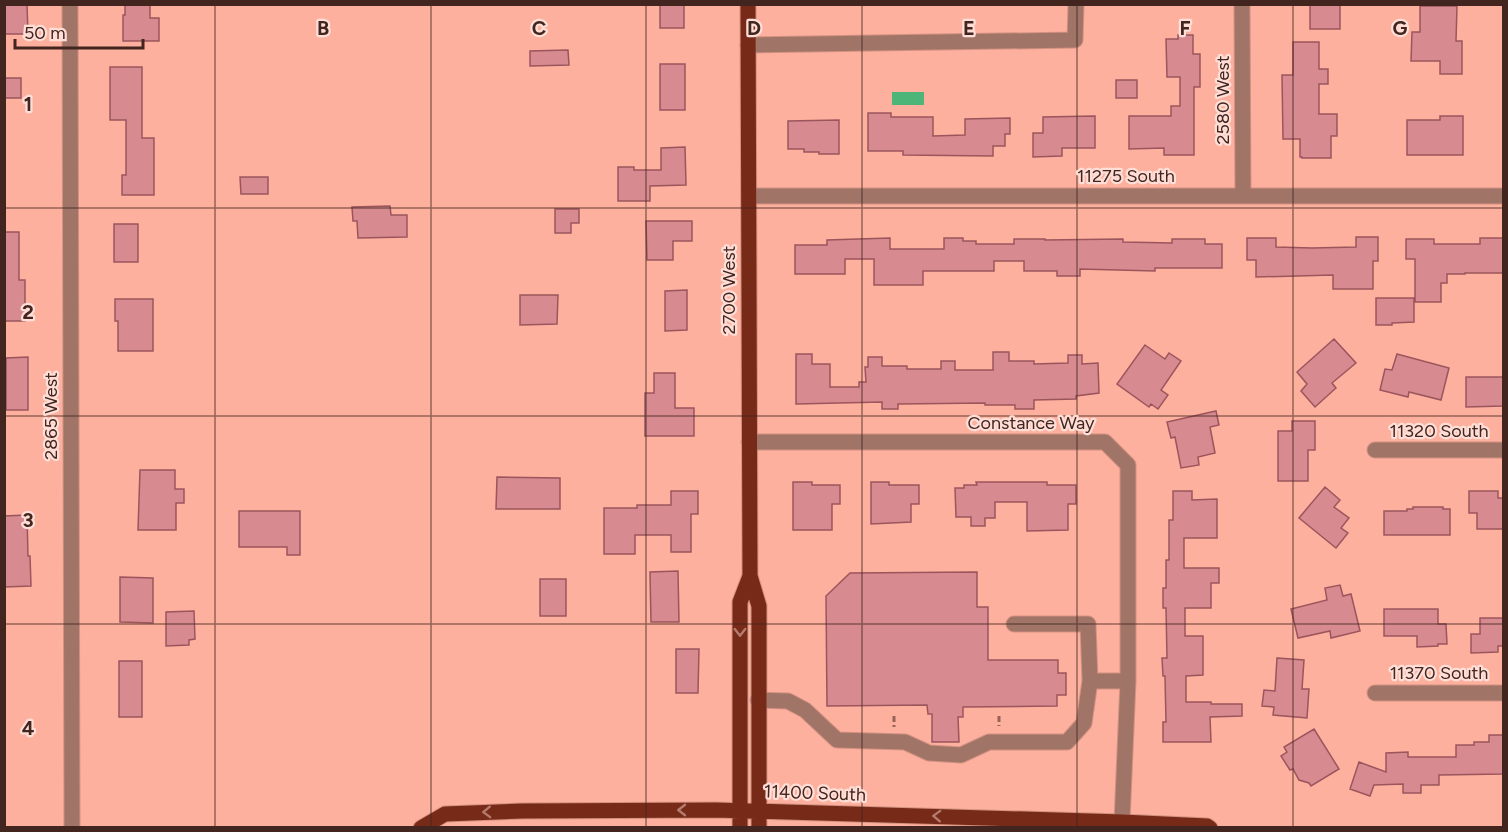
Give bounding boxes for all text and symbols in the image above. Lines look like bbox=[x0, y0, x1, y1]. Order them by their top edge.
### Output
scale bar bbox=[15, 12, 142, 50]
text: B bbox=[317, 16, 329, 40]
text: C bbox=[532, 16, 546, 40]
text: D bbox=[747, 16, 761, 40]
text: E bbox=[963, 16, 975, 40]
text: F bbox=[1179, 16, 1191, 40]
text: G bbox=[1393, 16, 1408, 40]
text: 50 m bbox=[24, 22, 66, 44]
street label: 2580 West bbox=[1212, 55, 1234, 145]
text: 1 bbox=[24, 92, 32, 116]
street label: 11275 South bbox=[1077, 165, 1175, 187]
street label: 2700 West bbox=[718, 245, 740, 334]
text: 2 bbox=[22, 300, 34, 324]
street label: 2865 West bbox=[40, 372, 62, 460]
street label: Constance Way bbox=[968, 412, 1095, 434]
street label: 11320 South bbox=[1389, 420, 1489, 442]
text: 3 bbox=[22, 508, 34, 532]
one-way arrow bbox=[734, 628, 746, 637]
street label: 11370 South bbox=[1390, 662, 1488, 684]
text: 4 bbox=[22, 716, 35, 740]
street label: 11400 South bbox=[764, 780, 866, 806]
one-way arrow bbox=[677, 804, 686, 816]
one-way arrow bbox=[482, 806, 491, 818]
one-way arrow bbox=[933, 810, 942, 822]

